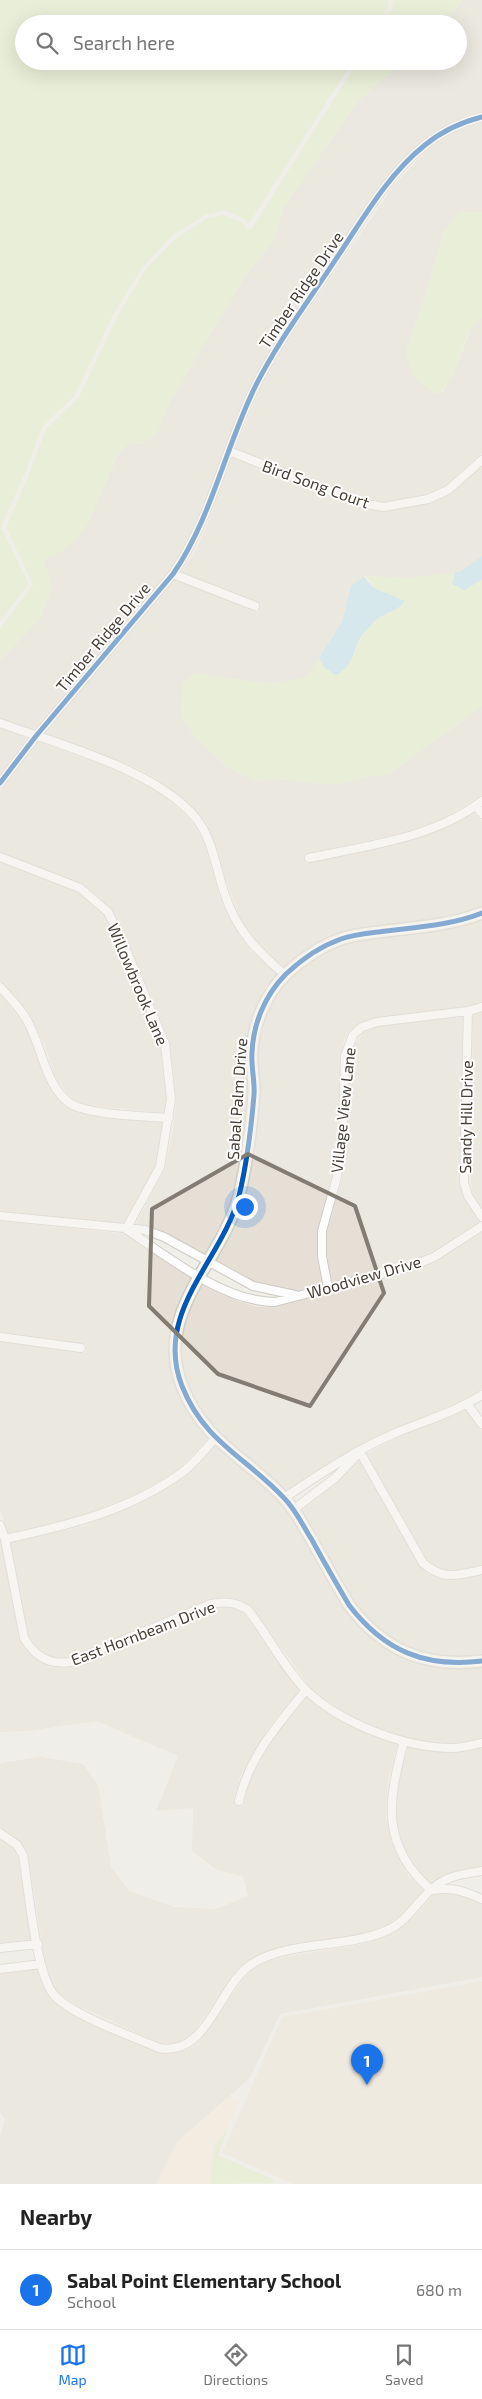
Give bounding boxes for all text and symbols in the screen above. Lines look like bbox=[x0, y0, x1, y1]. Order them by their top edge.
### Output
search box bbox=[15, 15, 467, 70]
icon: search bbox=[33, 29, 61, 57]
text: Search here bbox=[73, 31, 175, 54]
street label: Timber Ridge Drive bbox=[254, 228, 347, 352]
street label: Bird Song Court bbox=[260, 455, 372, 512]
street label: Timber Ridge Drive bbox=[51, 578, 154, 695]
street label: Willowbrook Lane bbox=[104, 920, 173, 1048]
street label: Sabal Palm Drive bbox=[223, 1037, 250, 1161]
street label: Village View Lane bbox=[326, 1046, 359, 1174]
street label: Sandy Hill Drive bbox=[455, 1060, 476, 1174]
your location bbox=[232, 1194, 258, 1220]
street label: Woodview Drive bbox=[305, 1251, 423, 1302]
street label: East Hornbeam Drive bbox=[68, 1596, 218, 1669]
pin: 1 bbox=[351, 2044, 383, 2085]
text: Nearby bbox=[20, 2204, 92, 2229]
text: Sabal Point Elementary School bbox=[67, 2269, 341, 2292]
text: 1 bbox=[33, 2280, 39, 2299]
text: 680 m bbox=[416, 2280, 462, 2299]
text: School bbox=[67, 2292, 116, 2311]
tab: Map bbox=[58, 2341, 87, 2388]
tab: Directions bbox=[204, 2341, 268, 2388]
tab: Saved bbox=[385, 2341, 424, 2388]

